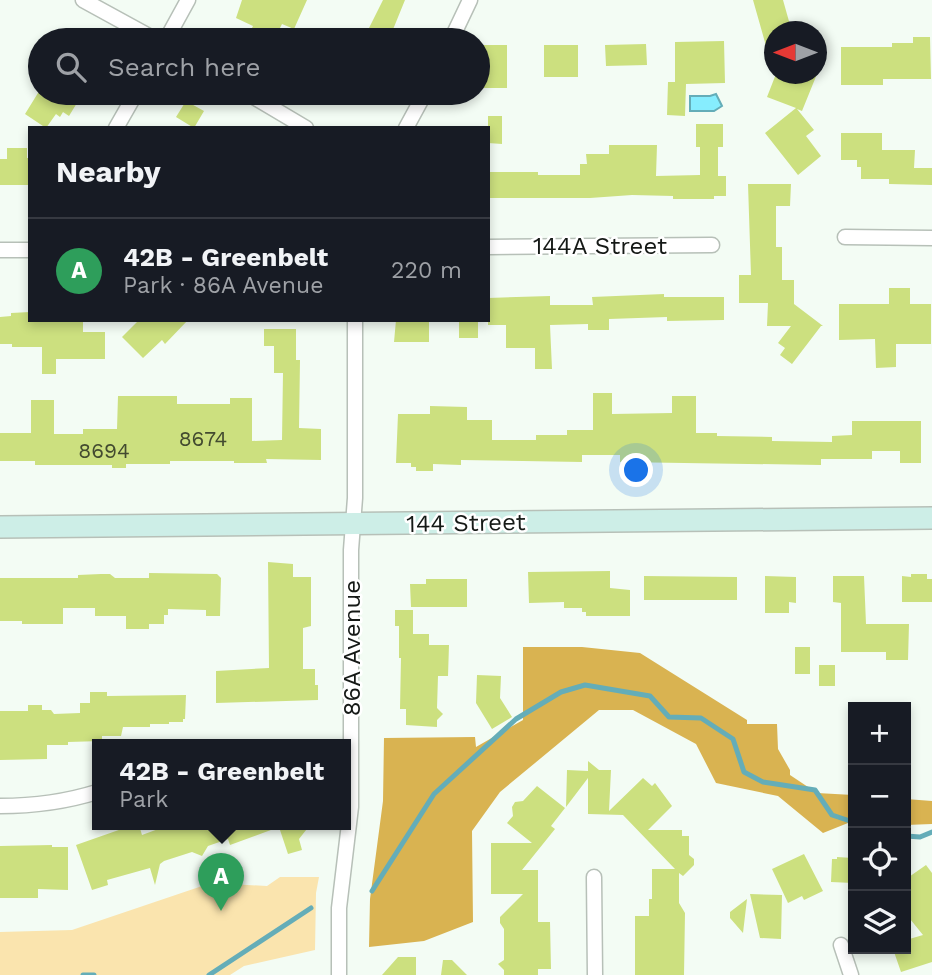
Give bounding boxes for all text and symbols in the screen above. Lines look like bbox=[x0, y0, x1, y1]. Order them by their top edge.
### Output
north arrow bbox=[764, 21, 827, 84]
search box bbox=[28, 28, 490, 105]
icon: search bbox=[52, 48, 90, 86]
text: Search here bbox=[108, 52, 260, 82]
text: Nearby bbox=[56, 154, 161, 189]
street label: 144A Street bbox=[533, 232, 667, 260]
text: 42B - Greenbelt bbox=[123, 242, 328, 272]
text: A bbox=[71, 257, 87, 284]
text: 220 m bbox=[391, 257, 462, 284]
text: Park · 86A Avenue bbox=[123, 272, 324, 299]
house number: 8674 bbox=[179, 426, 227, 451]
house number: 8694 bbox=[78, 438, 130, 463]
your location bbox=[619, 453, 653, 487]
street label: 144 Street bbox=[406, 508, 526, 538]
street label: 86A Avenue bbox=[338, 580, 366, 716]
map controls bbox=[848, 702, 911, 954]
button: + bbox=[848, 702, 911, 765]
popup bbox=[92, 739, 351, 830]
text: 42B - Greenbelt bbox=[119, 756, 324, 786]
button: − bbox=[848, 765, 911, 828]
text: Park bbox=[119, 786, 168, 813]
button: locate bbox=[848, 828, 911, 891]
pin: A bbox=[198, 853, 244, 911]
button: layers bbox=[848, 891, 911, 954]

